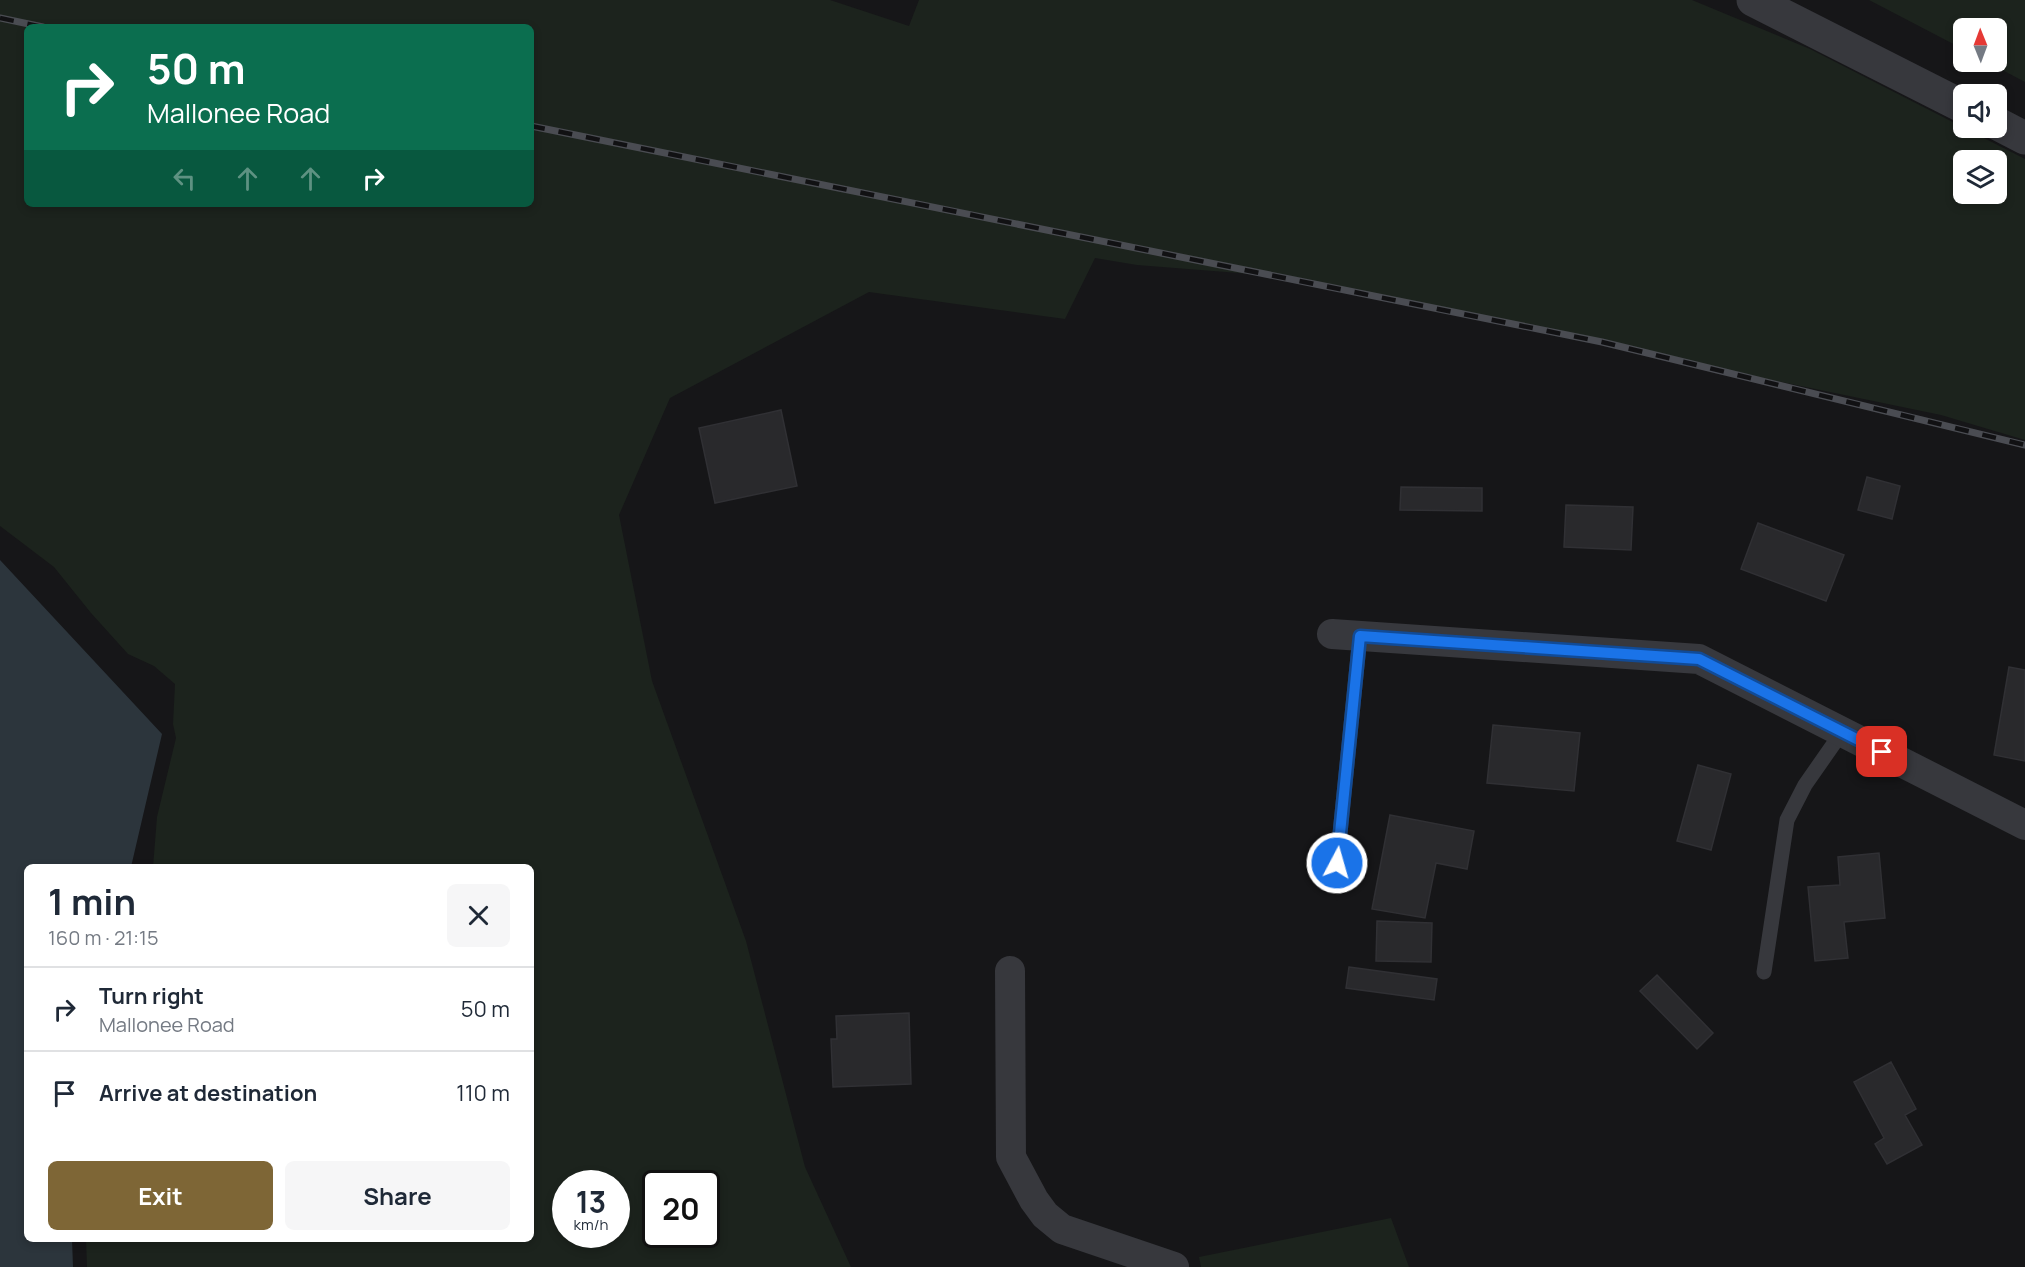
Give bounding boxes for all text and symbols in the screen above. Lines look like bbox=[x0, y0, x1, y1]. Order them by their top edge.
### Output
north arrow bbox=[1953, 18, 2007, 72]
map controls bbox=[1953, 18, 2007, 204]
text: 50 m bbox=[147, 39, 245, 97]
icon: right bbox=[48, 48, 126, 126]
button: sound bbox=[1953, 84, 2007, 138]
text: Mallonee Road bbox=[147, 94, 330, 131]
button: layers bbox=[1953, 150, 2007, 204]
icon: left bbox=[168, 162, 201, 195]
icon: ahead bbox=[231, 162, 264, 195]
icon: ahead bbox=[294, 162, 327, 195]
icon: right bbox=[357, 162, 390, 195]
pin bbox=[1856, 726, 1907, 777]
icon: arrive bbox=[1865, 735, 1898, 768]
position arrow bbox=[1305, 831, 1369, 895]
text: 1 min bbox=[48, 877, 136, 926]
button: close bbox=[447, 884, 510, 947]
text: 160 m · 21:15 bbox=[48, 924, 158, 951]
text: Turn right bbox=[99, 981, 204, 1011]
icon: right bbox=[48, 993, 81, 1026]
text: 50 m bbox=[461, 994, 510, 1024]
text: Mallonee Road bbox=[99, 1011, 235, 1038]
icon: arrive bbox=[48, 1077, 81, 1110]
text: Arrive at destination bbox=[99, 1078, 317, 1108]
text: 110 m bbox=[456, 1078, 510, 1108]
button: Exit bbox=[48, 1161, 273, 1230]
button: Share bbox=[285, 1161, 510, 1230]
speed limit sign: 20 bbox=[642, 1170, 720, 1248]
text: 13 bbox=[576, 1181, 606, 1222]
text: km/h bbox=[574, 1214, 608, 1235]

